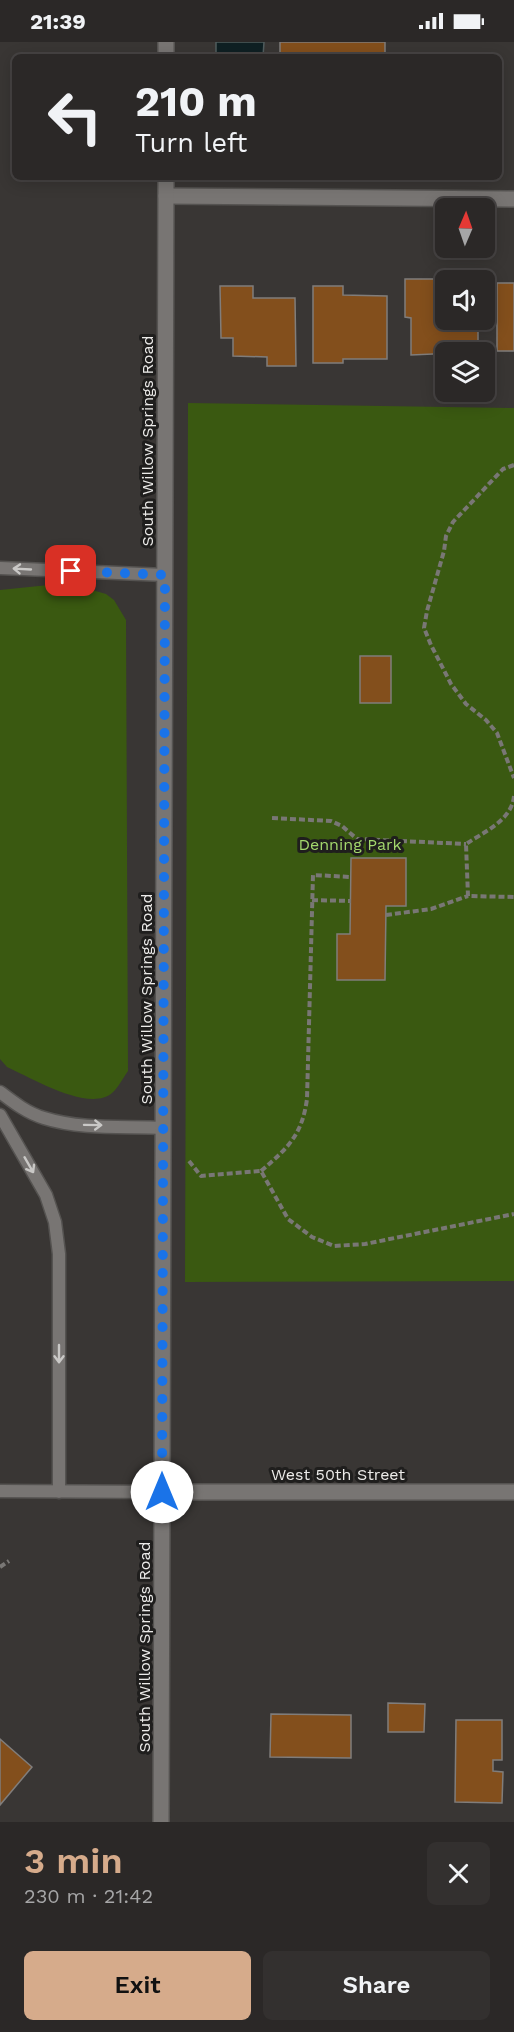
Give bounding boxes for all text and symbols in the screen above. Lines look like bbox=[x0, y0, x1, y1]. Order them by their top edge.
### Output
text: 21:39 bbox=[30, 9, 86, 34]
text: 210 m bbox=[135, 77, 257, 126]
icon: left bbox=[36, 78, 114, 156]
text: Turn left bbox=[135, 127, 247, 159]
north arrow bbox=[435, 198, 495, 258]
map controls bbox=[435, 198, 495, 402]
button: sound bbox=[435, 270, 495, 330]
street label: South Willow Springs Road bbox=[138, 335, 157, 547]
button: layers bbox=[435, 342, 495, 402]
pin bbox=[45, 545, 96, 596]
icon: arrive bbox=[54, 554, 87, 587]
one-way arrow bbox=[13, 563, 33, 574]
park label: Denning Park bbox=[298, 835, 402, 854]
street label: South Willow Springs Road bbox=[137, 893, 156, 1105]
one-way arrow bbox=[82, 1120, 102, 1131]
one-way arrow bbox=[23, 1156, 35, 1173]
one-way arrow bbox=[53, 1344, 65, 1364]
position arrow bbox=[130, 1460, 194, 1524]
street label: West 50th Street bbox=[271, 1465, 405, 1484]
street label: South Willow Springs Road bbox=[135, 1541, 154, 1753]
text: 3 min bbox=[24, 1840, 123, 1882]
button: close bbox=[427, 1842, 490, 1905]
text: 230 m · 21:42 bbox=[24, 1884, 153, 1908]
button: Exit bbox=[24, 1951, 251, 2020]
button: Share bbox=[263, 1951, 490, 2020]

